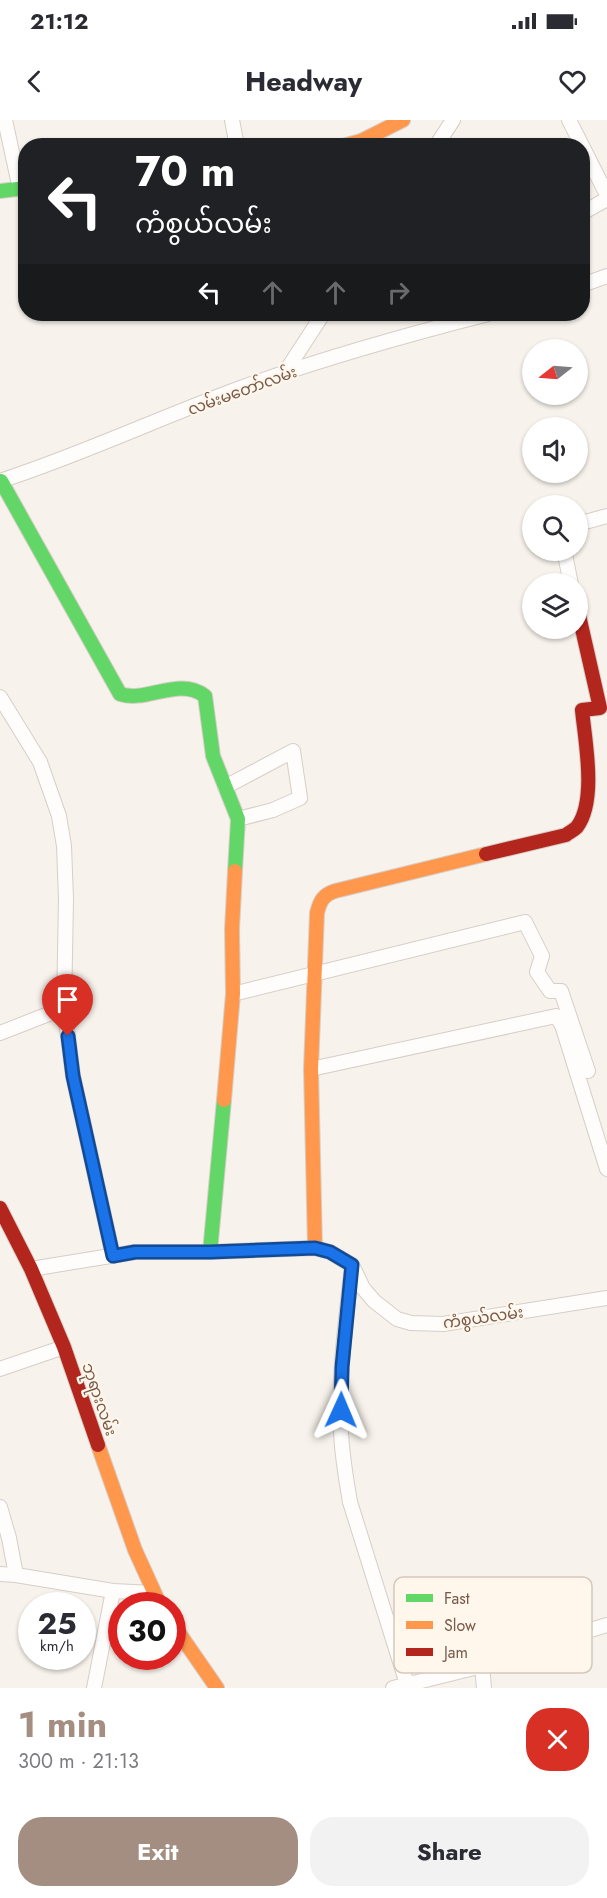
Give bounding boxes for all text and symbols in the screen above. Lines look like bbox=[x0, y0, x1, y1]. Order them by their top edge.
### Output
text: 21:12 bbox=[30, 5, 88, 37]
text: Headway bbox=[245, 62, 362, 101]
icon: back bbox=[18, 65, 51, 98]
icon: heart bbox=[556, 65, 589, 98]
text: 70 m bbox=[135, 141, 235, 202]
icon: left bbox=[36, 162, 114, 240]
text: ကံစွယ်လမ်း bbox=[135, 204, 272, 243]
icon: left bbox=[193, 276, 226, 309]
icon: ahead bbox=[256, 276, 289, 309]
icon: ahead bbox=[319, 276, 352, 309]
icon: right bbox=[382, 276, 415, 309]
north arrow bbox=[522, 339, 588, 405]
map controls bbox=[522, 339, 588, 639]
street label: လမ်းမတော်လမ်း bbox=[184, 360, 300, 421]
button: sound bbox=[522, 417, 588, 483]
button: search bbox=[522, 495, 588, 561]
button: layers bbox=[522, 573, 588, 639]
pin bbox=[42, 974, 93, 1036]
icon: arrive bbox=[51, 983, 84, 1016]
street label: ကံစွယ်လမ်း bbox=[441, 1300, 525, 1337]
street label: ဘုရားလမ်း bbox=[73, 1359, 123, 1440]
position arrow bbox=[309, 1378, 373, 1442]
legend bbox=[394, 1577, 592, 1673]
text: Fast bbox=[444, 1587, 470, 1610]
speed limit sign: 30 bbox=[108, 1592, 186, 1670]
text: 25 bbox=[37, 1602, 77, 1645]
text: Slow bbox=[444, 1614, 476, 1637]
text: km/h bbox=[40, 1635, 74, 1657]
text: Jam bbox=[442, 1641, 468, 1664]
text: 1 min bbox=[18, 1698, 107, 1750]
button: close bbox=[526, 1708, 589, 1771]
text: 300 m · 21:13 bbox=[18, 1747, 139, 1776]
button: Exit bbox=[18, 1817, 298, 1886]
button: Share bbox=[310, 1817, 589, 1886]

